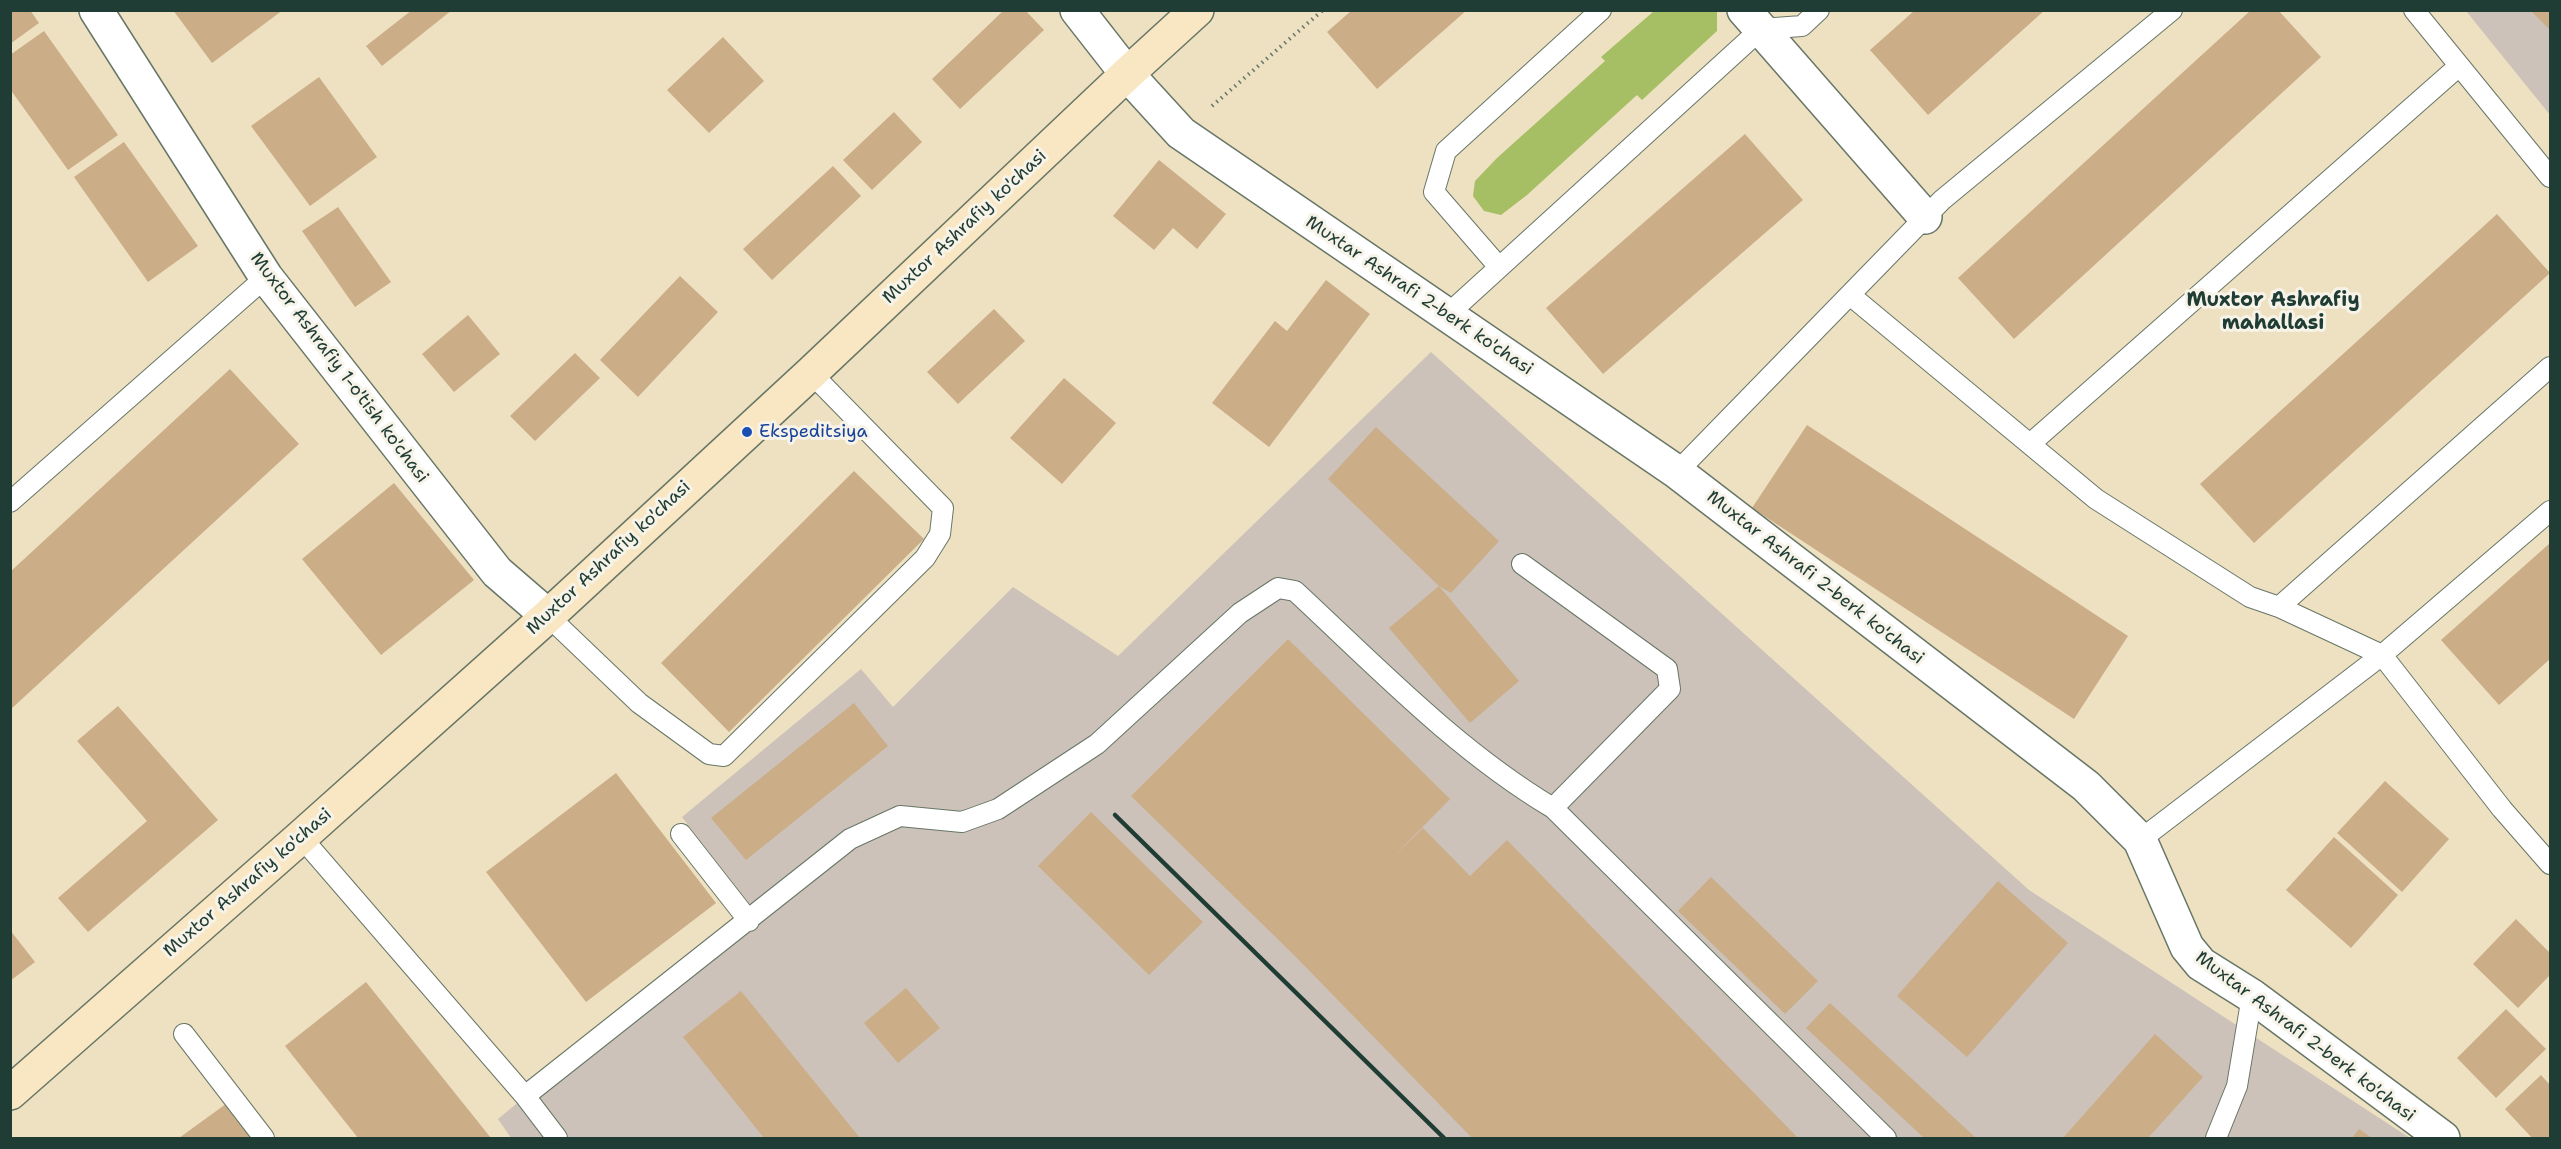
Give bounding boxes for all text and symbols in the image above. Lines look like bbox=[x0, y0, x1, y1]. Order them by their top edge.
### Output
street label: Muxtor Ashrafiy ko'chasi bbox=[879, 145, 1051, 309]
street label: Muxtar Ashrafi 2-berk ko'chasi bbox=[1301, 212, 1537, 380]
street label: Muxtor Ashrafiy 1-o'tish ko'chasi bbox=[245, 248, 433, 488]
district label: Muxtor Ashrafiy mahallasi bbox=[2186, 289, 2360, 336]
place label: Ekspeditsiya bbox=[759, 421, 868, 443]
marker: Ekspeditsiya bbox=[740, 425, 754, 439]
street label: Muxtor Ashrafiy ko'chasi bbox=[523, 476, 695, 640]
street label: Muxtar Ashrafi 2-berk ko'chasi bbox=[1702, 486, 1928, 670]
street label: Muxtor Ashrafiy ko'chasi bbox=[159, 804, 337, 962]
street label: Muxtar Ashrafi 2-berk ko'chasi bbox=[2191, 947, 2419, 1127]

